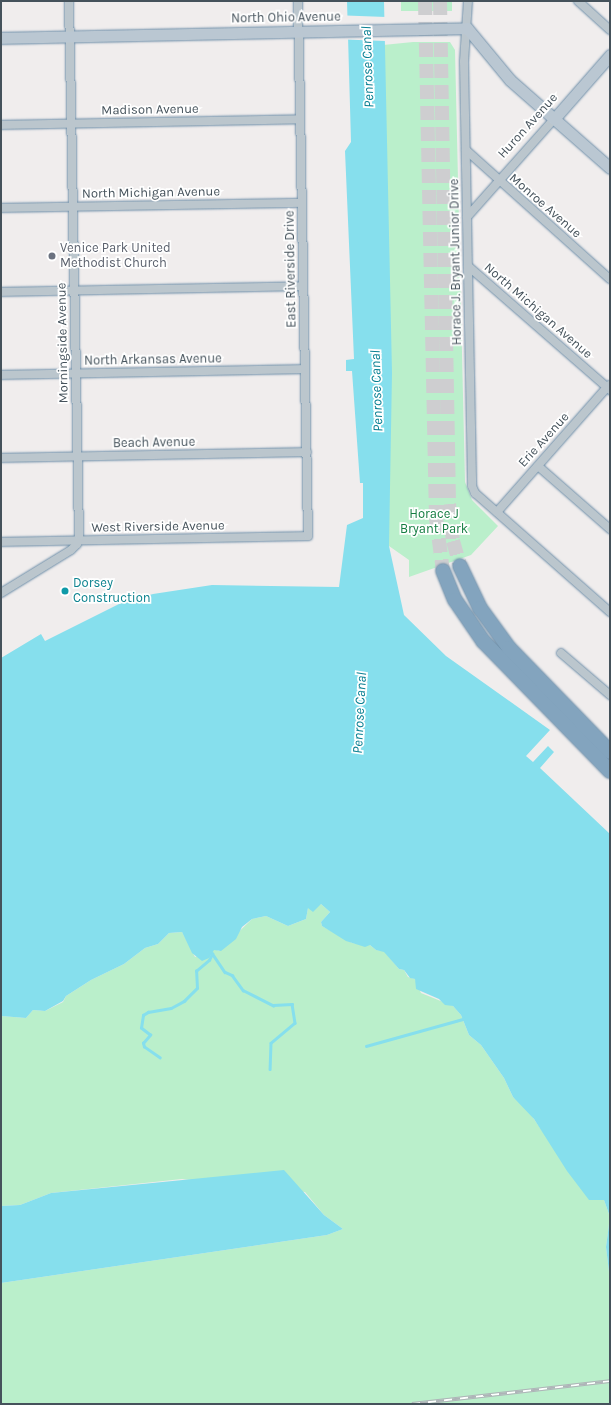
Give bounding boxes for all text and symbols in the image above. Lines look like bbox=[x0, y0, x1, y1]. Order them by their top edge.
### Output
street label: North Ohio Avenue bbox=[231, 9, 341, 27]
water label: Penrose Canal bbox=[358, 26, 378, 108]
street label: Huron Avenue bbox=[495, 90, 561, 162]
street label: Madison Avenue bbox=[101, 101, 199, 119]
street label: Monroe Avenue bbox=[506, 170, 584, 242]
street label: Horace J. Bryant Junior Drive bbox=[447, 179, 465, 345]
street label: North Michigan Avenue bbox=[82, 184, 220, 202]
street label: East Riverside Drive bbox=[282, 210, 300, 328]
place label: Venice Park United Methodist Church bbox=[60, 241, 171, 272]
marker: Venice Park United Methodist Church bbox=[47, 251, 57, 261]
street label: North Michigan Avenue bbox=[481, 260, 595, 362]
street label: Morningside Avenue bbox=[54, 283, 72, 403]
water label: Penrose Canal bbox=[367, 350, 387, 432]
street label: North Arkansas Avenue bbox=[84, 351, 222, 369]
street label: Erie Avenue bbox=[515, 409, 573, 471]
street label: Beach Avenue bbox=[113, 434, 195, 452]
park label: Horace J Bryant Park bbox=[400, 507, 468, 538]
street label: West Riverside Avenue bbox=[91, 518, 225, 536]
place label: Dorsey Construction bbox=[73, 576, 151, 607]
marker: Dorsey Construction bbox=[60, 586, 70, 596]
water label: Penrose Canal bbox=[349, 672, 371, 754]

